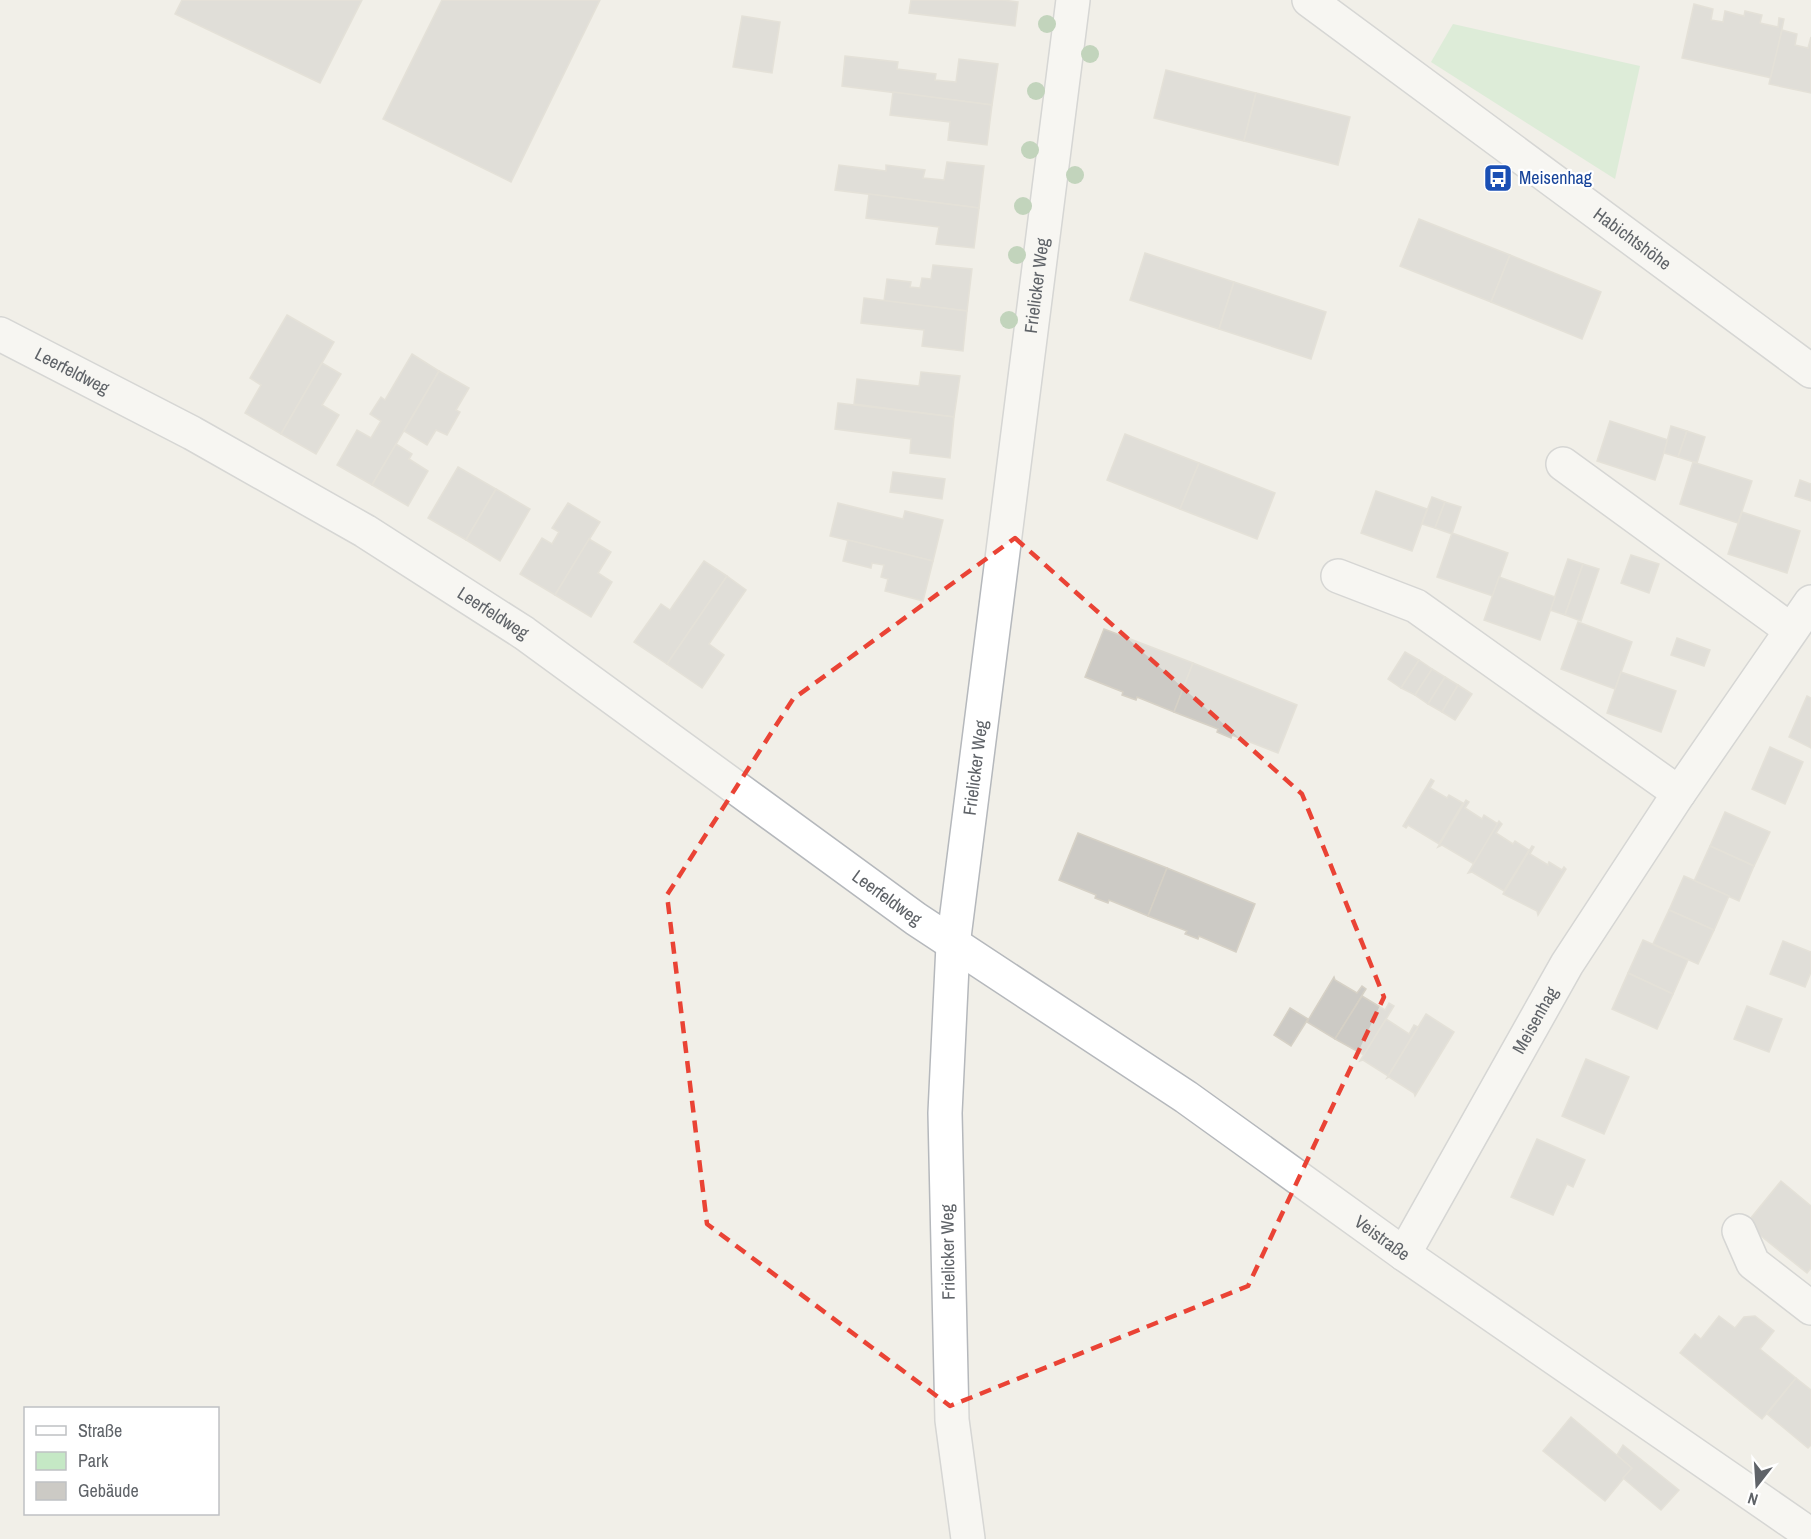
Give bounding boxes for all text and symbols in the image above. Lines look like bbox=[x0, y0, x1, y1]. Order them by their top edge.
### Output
bus stop icon: Meisenhag bbox=[1482, 162, 1514, 194]
place label: Meisenhag bbox=[1519, 165, 1593, 190]
street label: Habichtshöhe bbox=[1588, 201, 1677, 276]
street label: Frielicker Weg bbox=[1018, 236, 1055, 335]
street label: Leerfeldweg bbox=[31, 341, 114, 401]
street label: Leerfeldweg bbox=[453, 580, 535, 645]
street label: Frielicker Weg bbox=[957, 718, 994, 817]
street label: Leerfeldweg bbox=[847, 864, 927, 932]
street label: Meisenhag bbox=[1506, 981, 1564, 1058]
street label: Frielicker Weg bbox=[934, 1203, 961, 1300]
street label: Veistraße bbox=[1349, 1209, 1415, 1266]
legend bbox=[24, 1407, 219, 1515]
text: Straße bbox=[78, 1418, 122, 1443]
text: Park bbox=[78, 1448, 109, 1473]
north arrow bbox=[1727, 1455, 1787, 1515]
text: Gebäude bbox=[78, 1478, 139, 1503]
text: N bbox=[1745, 1487, 1760, 1511]

